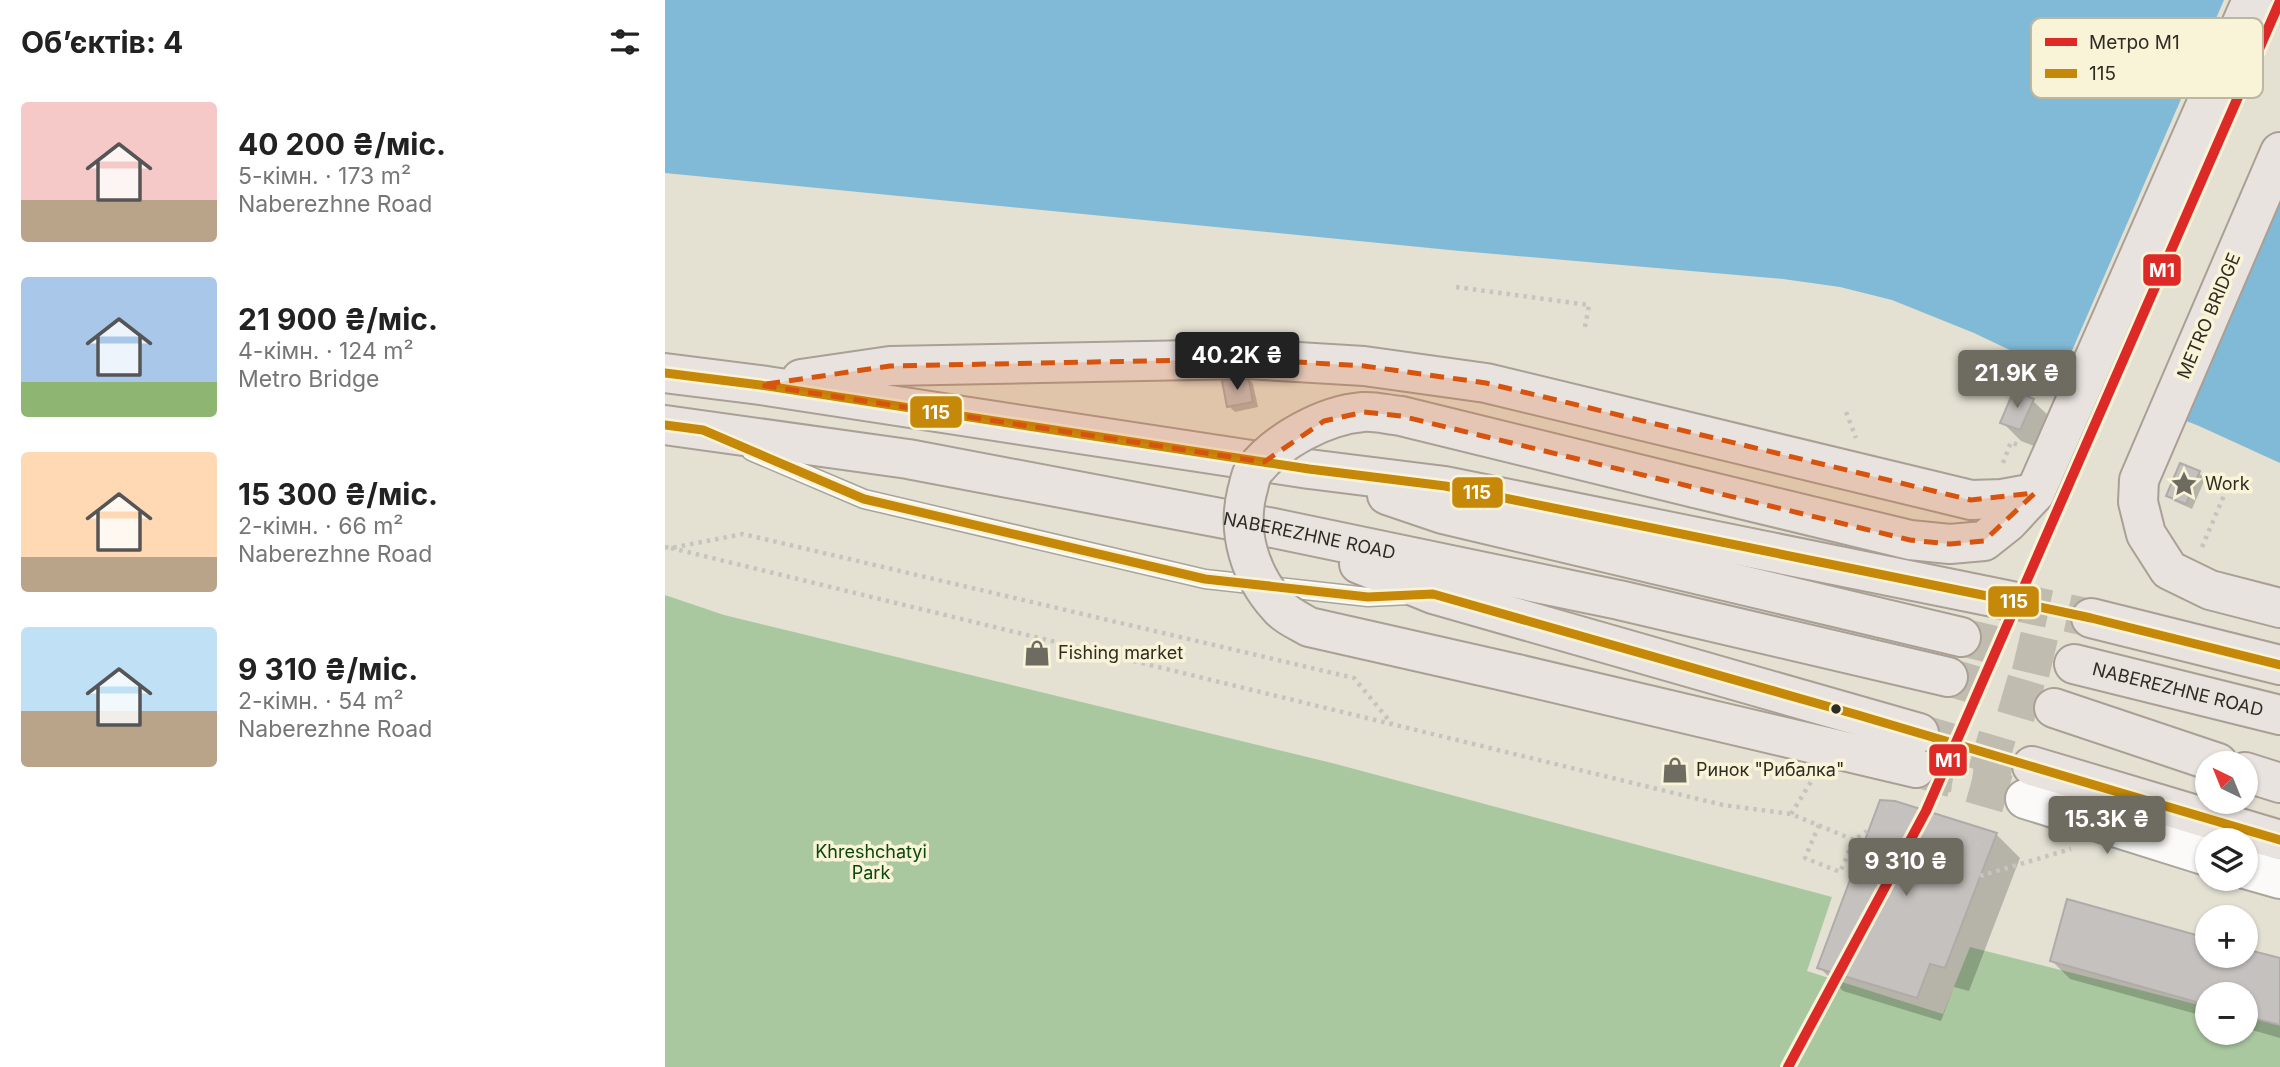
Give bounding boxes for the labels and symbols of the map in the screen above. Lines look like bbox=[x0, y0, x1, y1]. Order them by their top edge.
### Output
legend bbox=[2031, 18, 2263, 98]
text: Метро M1 bbox=[2089, 31, 2180, 54]
text: 115 bbox=[2089, 62, 2116, 85]
street label: METRO BRIDGE bbox=[2173, 250, 2244, 382]
line badge: M1 bbox=[2142, 253, 2182, 287]
text: M1 bbox=[2149, 259, 2175, 282]
pin: 40.2K ₴ bbox=[1172, 332, 1302, 392]
pin: 21.9K ₴ bbox=[1952, 350, 2082, 410]
line badge: 115 bbox=[909, 395, 963, 429]
text: 115 bbox=[922, 401, 950, 424]
place icon: Work bbox=[2169, 469, 2199, 499]
place label: Work bbox=[2205, 473, 2250, 494]
line badge: 115 bbox=[1451, 476, 1504, 509]
text: 115 bbox=[1463, 481, 1491, 504]
street label: NABEREZHNE ROAD bbox=[1222, 508, 1397, 563]
line badge: 115 bbox=[1987, 585, 2040, 618]
text: 115 bbox=[2000, 590, 2028, 613]
shop icon: Fishing market bbox=[1022, 638, 1052, 668]
place label: Fishing market bbox=[1058, 642, 1183, 663]
street label: NABEREZHNE ROAD bbox=[2090, 658, 2266, 720]
unlabelled marker bbox=[1829, 702, 1843, 716]
line badge: M1 bbox=[1928, 743, 1968, 777]
text: M1 bbox=[1935, 749, 1961, 772]
north arrow bbox=[2195, 751, 2257, 814]
shop icon: Ринок "Рибалка" bbox=[1660, 755, 1690, 785]
place label: Ринок "Рибалка" bbox=[1696, 759, 1844, 780]
pin: 15.3K ₴ bbox=[2042, 796, 2172, 856]
pin: 9 310 ₴ bbox=[1841, 838, 1971, 898]
park label: Khreshchatyi Park bbox=[815, 841, 927, 883]

